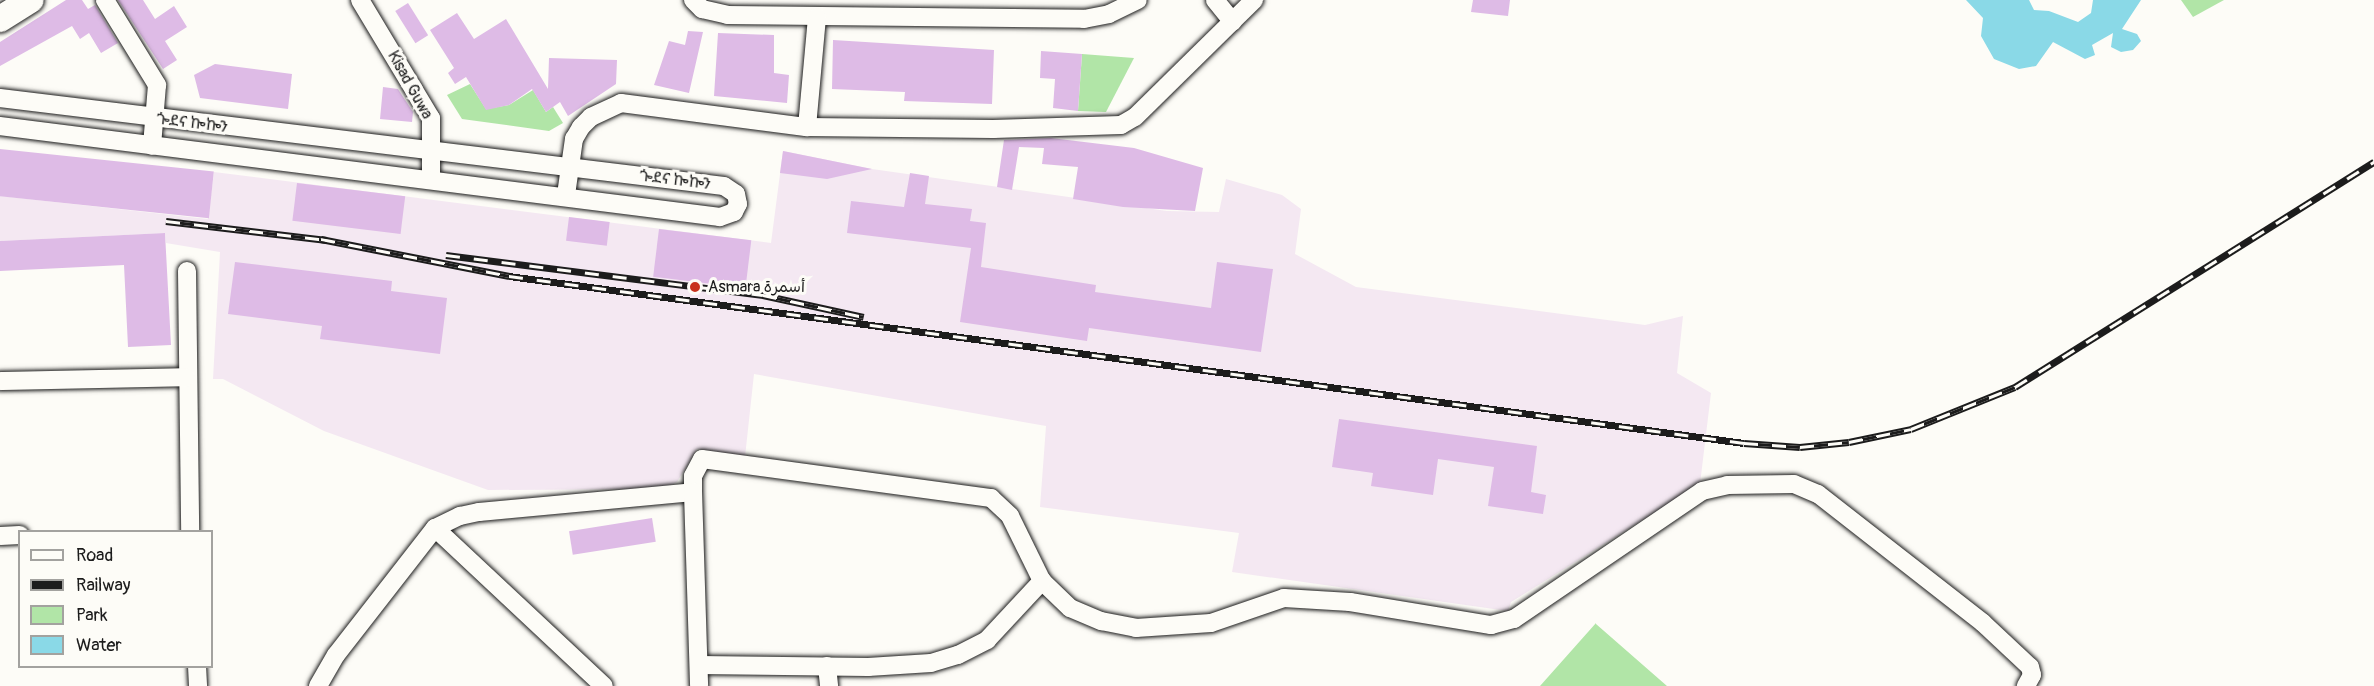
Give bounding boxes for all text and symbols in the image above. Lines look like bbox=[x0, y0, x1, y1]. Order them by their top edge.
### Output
street label: Kisad Guwa bbox=[383, 47, 437, 123]
street label: ጐደና ኰኰን bbox=[155, 109, 229, 137]
street label: ጐደና ኰኰን bbox=[638, 166, 712, 194]
place label: Asmara أسمرة bbox=[708, 277, 805, 297]
marker: Asmara أسمرة bbox=[686, 278, 704, 296]
legend bbox=[18, 530, 213, 668]
text: Road bbox=[76, 544, 113, 567]
text: Railway bbox=[76, 574, 131, 597]
text: Park bbox=[76, 604, 108, 627]
text: Water bbox=[76, 634, 122, 657]

